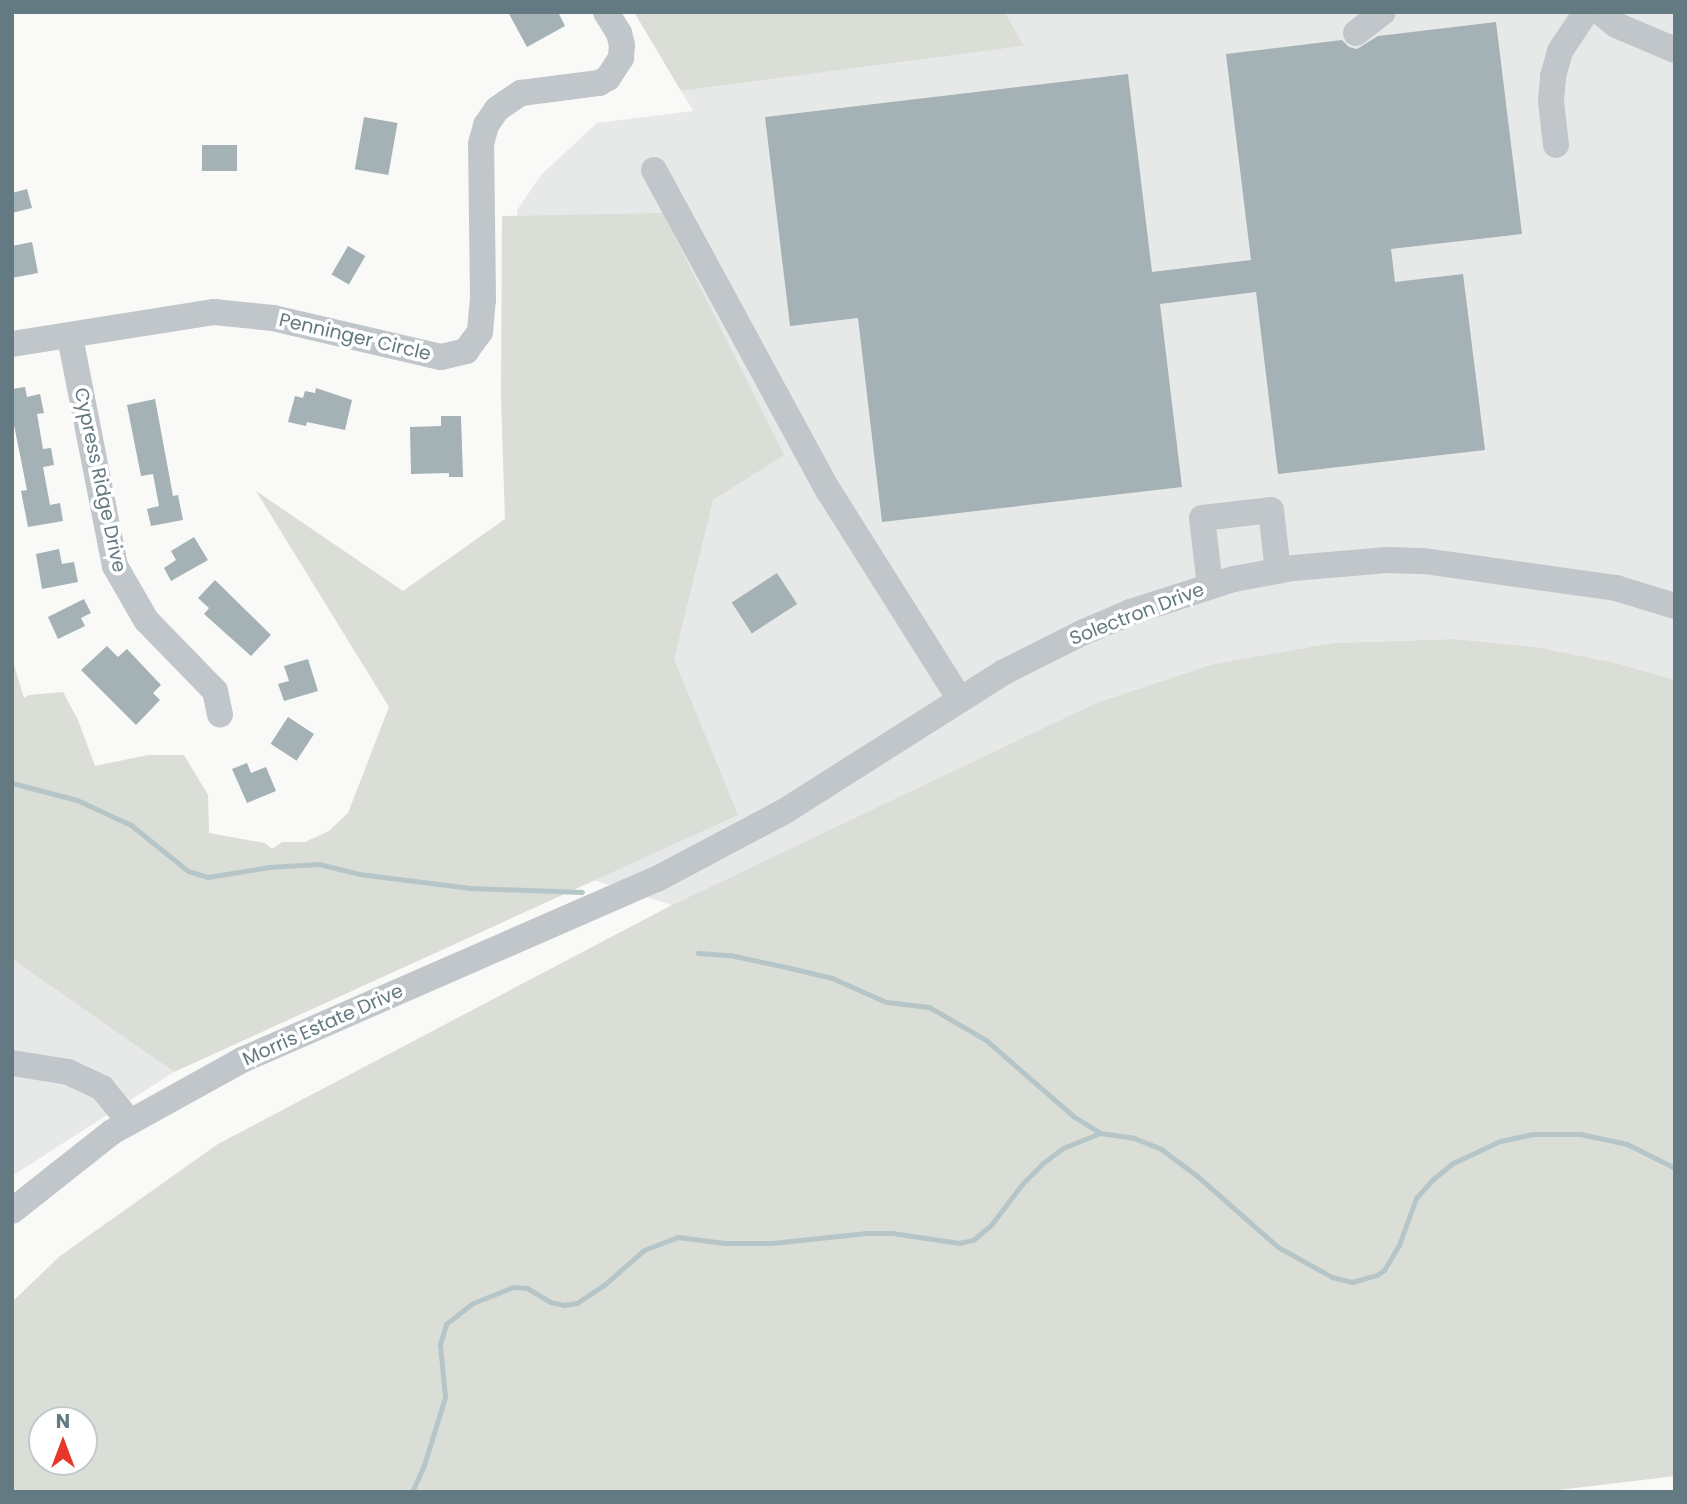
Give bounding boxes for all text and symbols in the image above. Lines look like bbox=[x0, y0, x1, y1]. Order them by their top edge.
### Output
street label: Penninger Circle bbox=[277, 308, 433, 366]
street label: Cypress Ridge Drive bbox=[69, 385, 131, 575]
street label: Solectron Drive bbox=[1066, 578, 1208, 650]
street label: Morris Estate Drive bbox=[239, 979, 407, 1071]
north arrow bbox=[28, 1406, 98, 1476]
text: N bbox=[56, 1408, 70, 1435]

